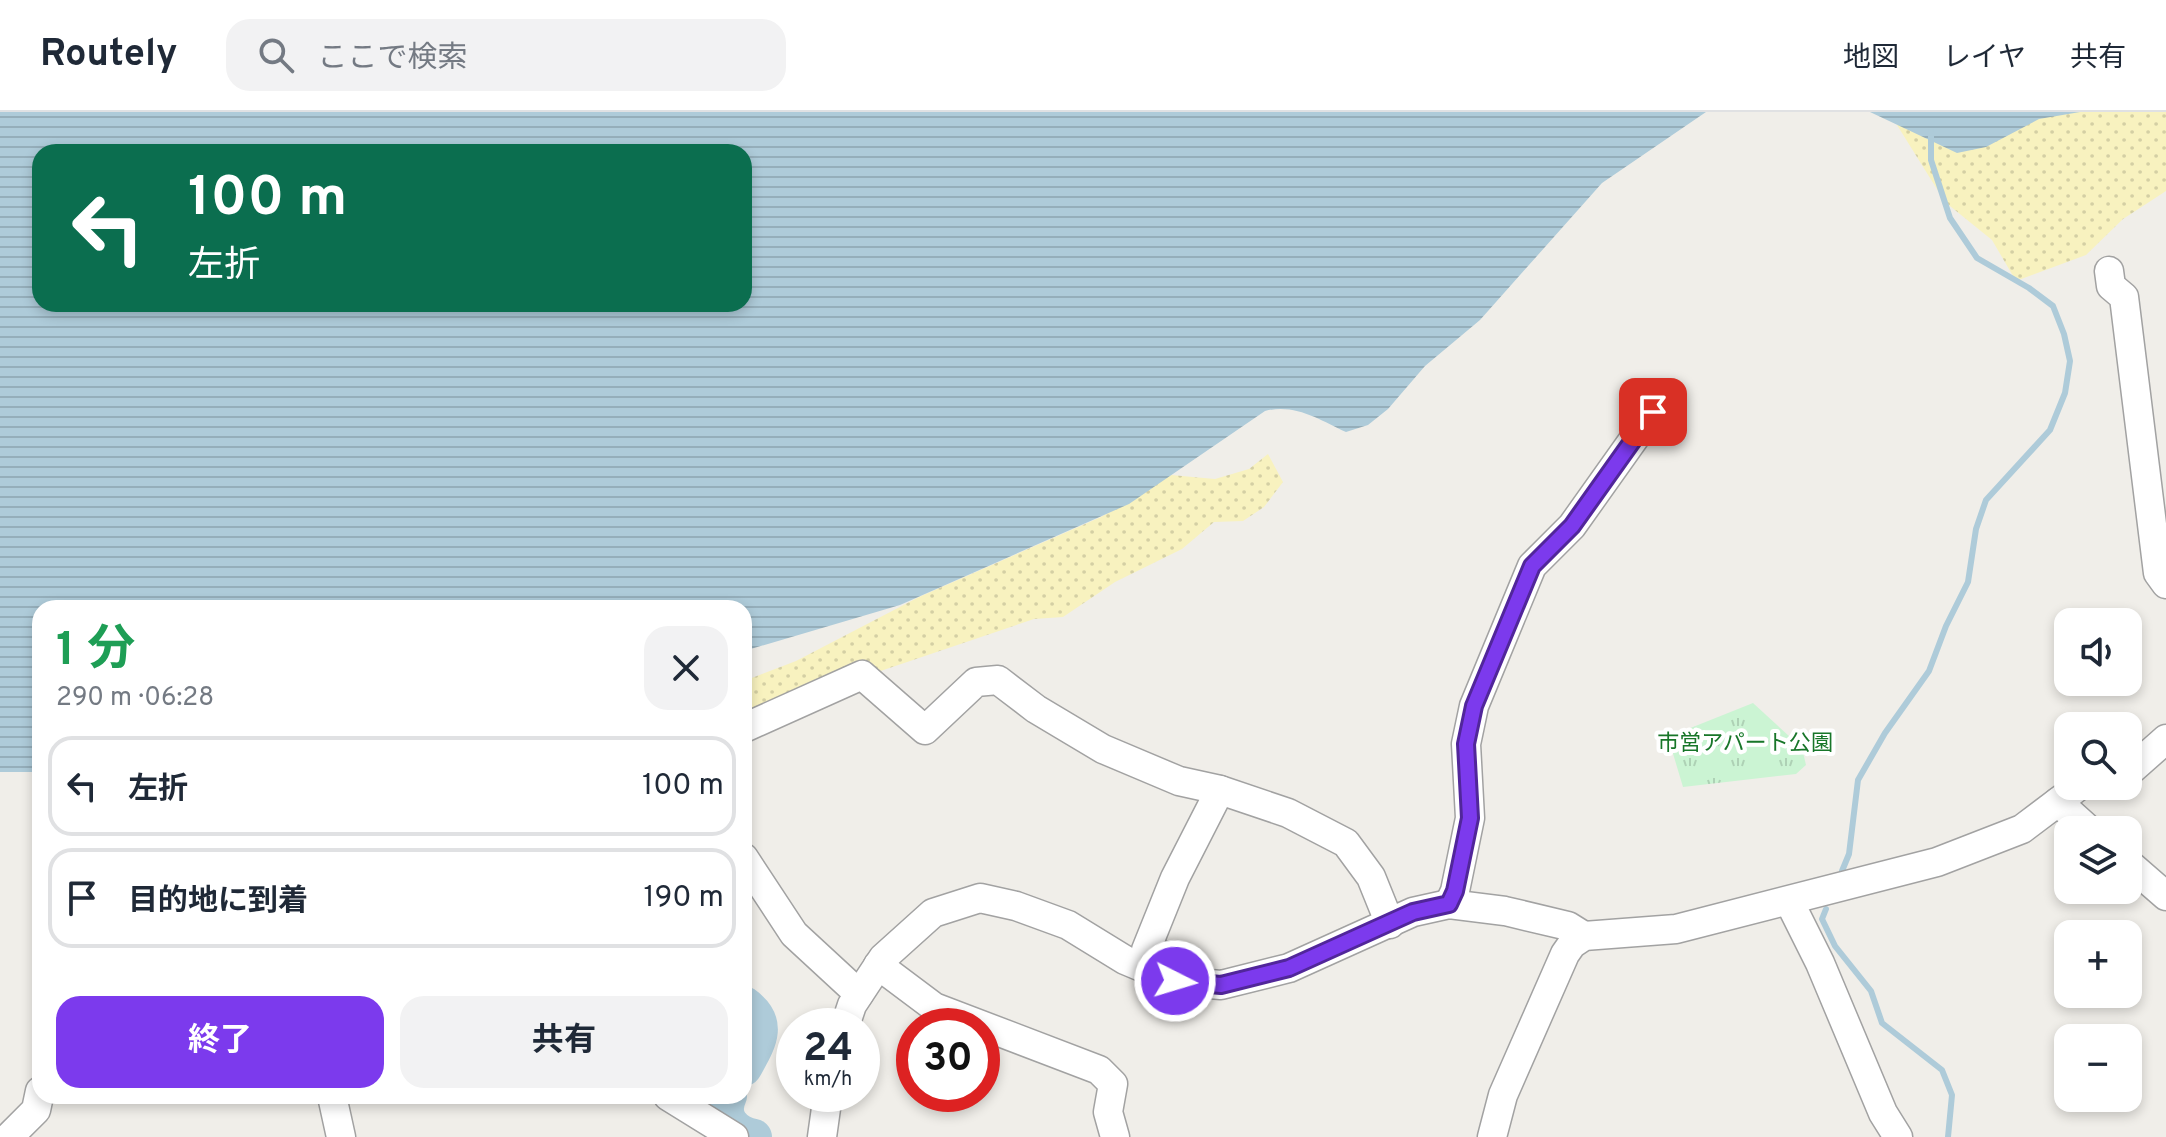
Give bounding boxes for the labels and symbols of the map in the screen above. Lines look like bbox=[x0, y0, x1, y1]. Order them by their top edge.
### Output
pin bbox=[1619, 378, 1687, 446]
park label: 市営アパート公園 bbox=[1657, 731, 1833, 758]
position arrow bbox=[1133, 939, 1217, 1023]
speed limit sign: 30 bbox=[896, 1008, 1000, 1112]

